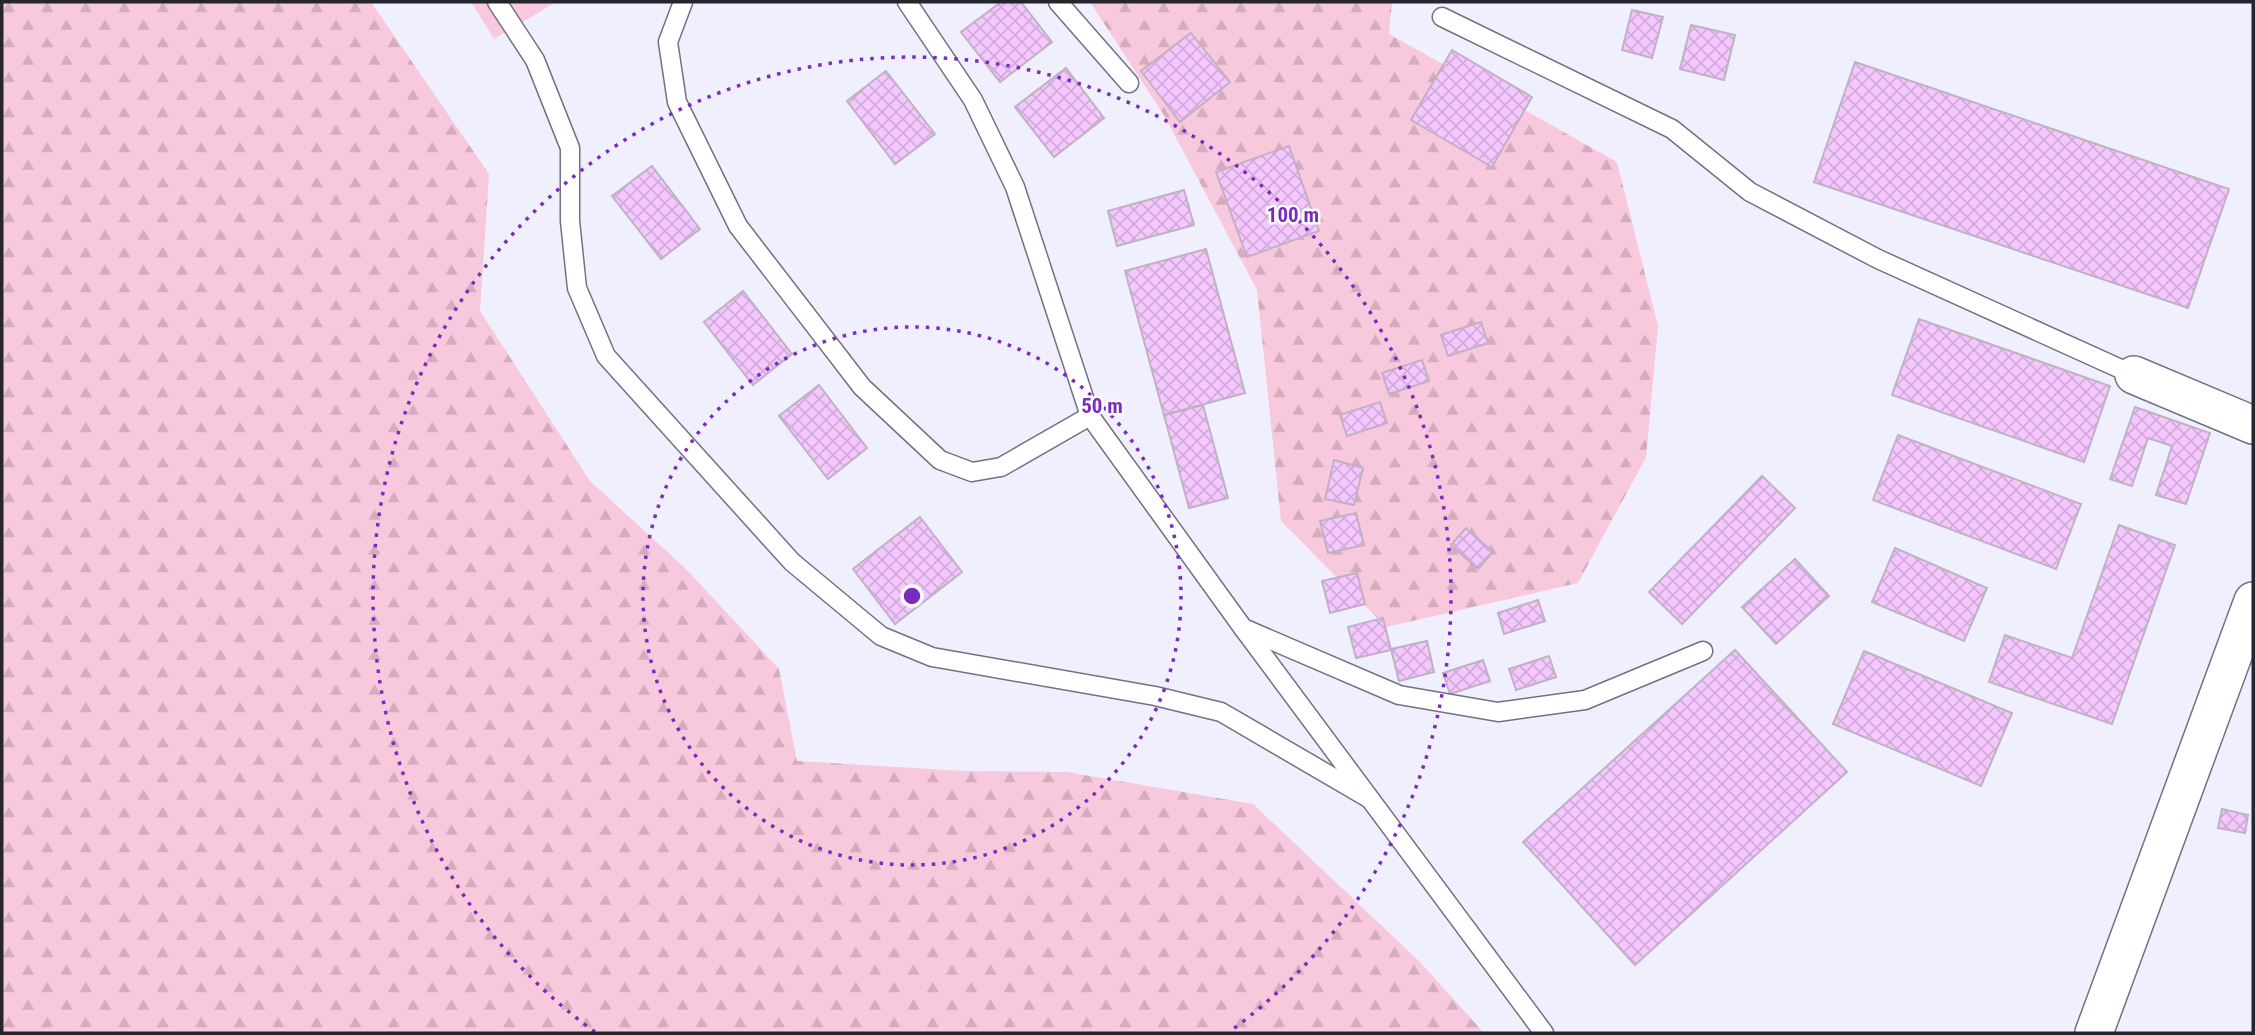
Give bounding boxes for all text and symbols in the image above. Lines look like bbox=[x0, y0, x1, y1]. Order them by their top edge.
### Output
text: 100 m bbox=[1267, 203, 1319, 227]
text: 50 m bbox=[1081, 394, 1123, 418]
centre of rings bbox=[900, 584, 924, 608]

